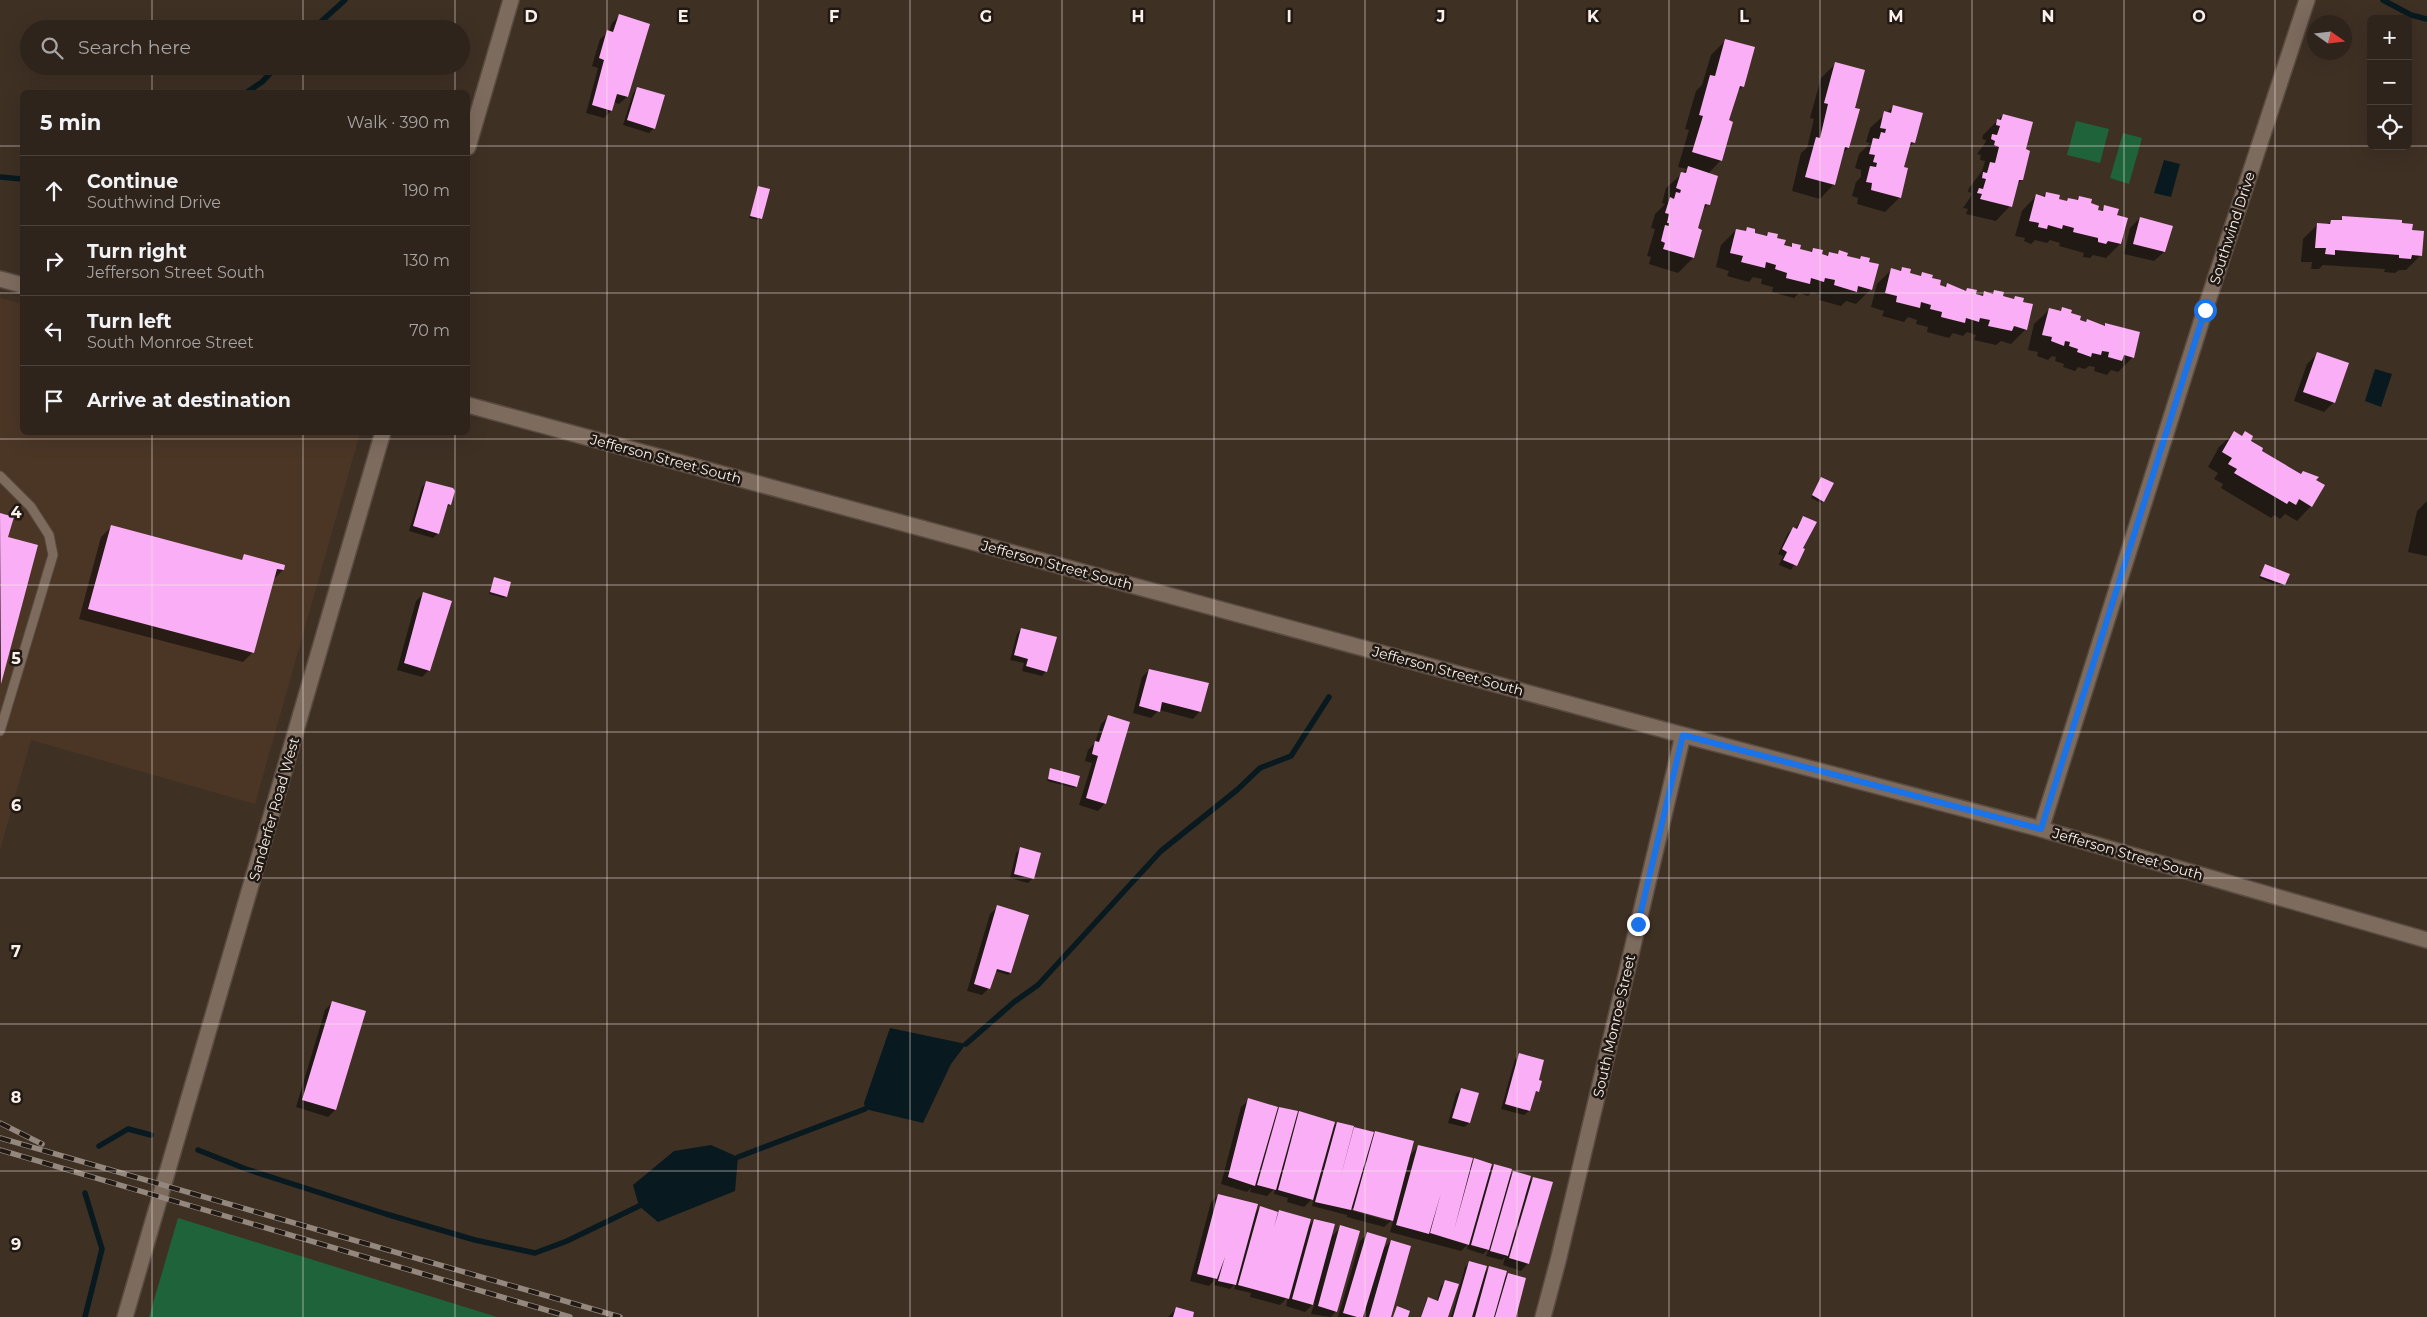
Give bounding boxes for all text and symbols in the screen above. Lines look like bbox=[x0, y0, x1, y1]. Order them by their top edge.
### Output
text: D bbox=[524, 7, 538, 26]
text: E bbox=[678, 7, 688, 26]
text: F bbox=[829, 7, 839, 26]
text: G bbox=[980, 7, 992, 26]
text: H bbox=[1132, 7, 1144, 26]
text: I bbox=[1286, 7, 1292, 26]
text: J bbox=[1436, 7, 1445, 26]
text: K bbox=[1587, 7, 1600, 26]
text: L bbox=[1739, 7, 1749, 26]
text: M bbox=[1888, 7, 1904, 26]
text: N bbox=[2042, 7, 2054, 26]
text: O bbox=[2192, 7, 2206, 26]
north arrow bbox=[2307, 15, 2352, 60]
map controls bbox=[2367, 15, 2412, 150]
button: + bbox=[2367, 15, 2412, 60]
search box bbox=[20, 20, 470, 75]
icon: search bbox=[38, 34, 66, 62]
text: Search here bbox=[78, 36, 191, 59]
button: − bbox=[2367, 60, 2412, 105]
button: locate bbox=[2367, 105, 2412, 150]
text: 5 min bbox=[40, 110, 101, 135]
text: Walk · 390 m bbox=[347, 113, 450, 132]
text: Continue bbox=[87, 170, 178, 193]
street label: Southwind Drive bbox=[2205, 170, 2259, 286]
icon: ahead bbox=[40, 177, 68, 205]
text: 190 m bbox=[403, 181, 450, 200]
text: Southwind Drive bbox=[87, 193, 221, 212]
text: Turn right bbox=[87, 240, 187, 263]
icon: right bbox=[40, 247, 68, 275]
text: 130 m bbox=[403, 251, 450, 270]
text: Jefferson Street South bbox=[87, 263, 265, 282]
route start bbox=[2194, 299, 2217, 322]
text: Turn left bbox=[87, 310, 172, 333]
icon: left bbox=[40, 317, 68, 345]
text: 70 m bbox=[409, 321, 450, 340]
text: South Monroe Street bbox=[87, 333, 254, 352]
icon: arrive bbox=[40, 387, 68, 415]
text: Arrive at destination bbox=[87, 389, 291, 412]
street label: Jefferson Street South bbox=[588, 430, 743, 488]
text: 4 bbox=[10, 503, 22, 522]
street label: Jefferson Street South bbox=[979, 536, 1134, 594]
street label: Jefferson Street South bbox=[1370, 642, 1525, 700]
text: 5 bbox=[11, 649, 21, 668]
street label: Sanderfer Road West bbox=[245, 735, 303, 883]
text: 6 bbox=[11, 796, 21, 815]
street label: Jefferson Street South bbox=[2050, 824, 2205, 884]
route end bbox=[1627, 913, 1650, 936]
text: 7 bbox=[11, 942, 21, 961]
street label: South Monroe Street bbox=[1589, 953, 1639, 1099]
text: 8 bbox=[11, 1088, 21, 1107]
text: 9 bbox=[11, 1235, 21, 1254]

